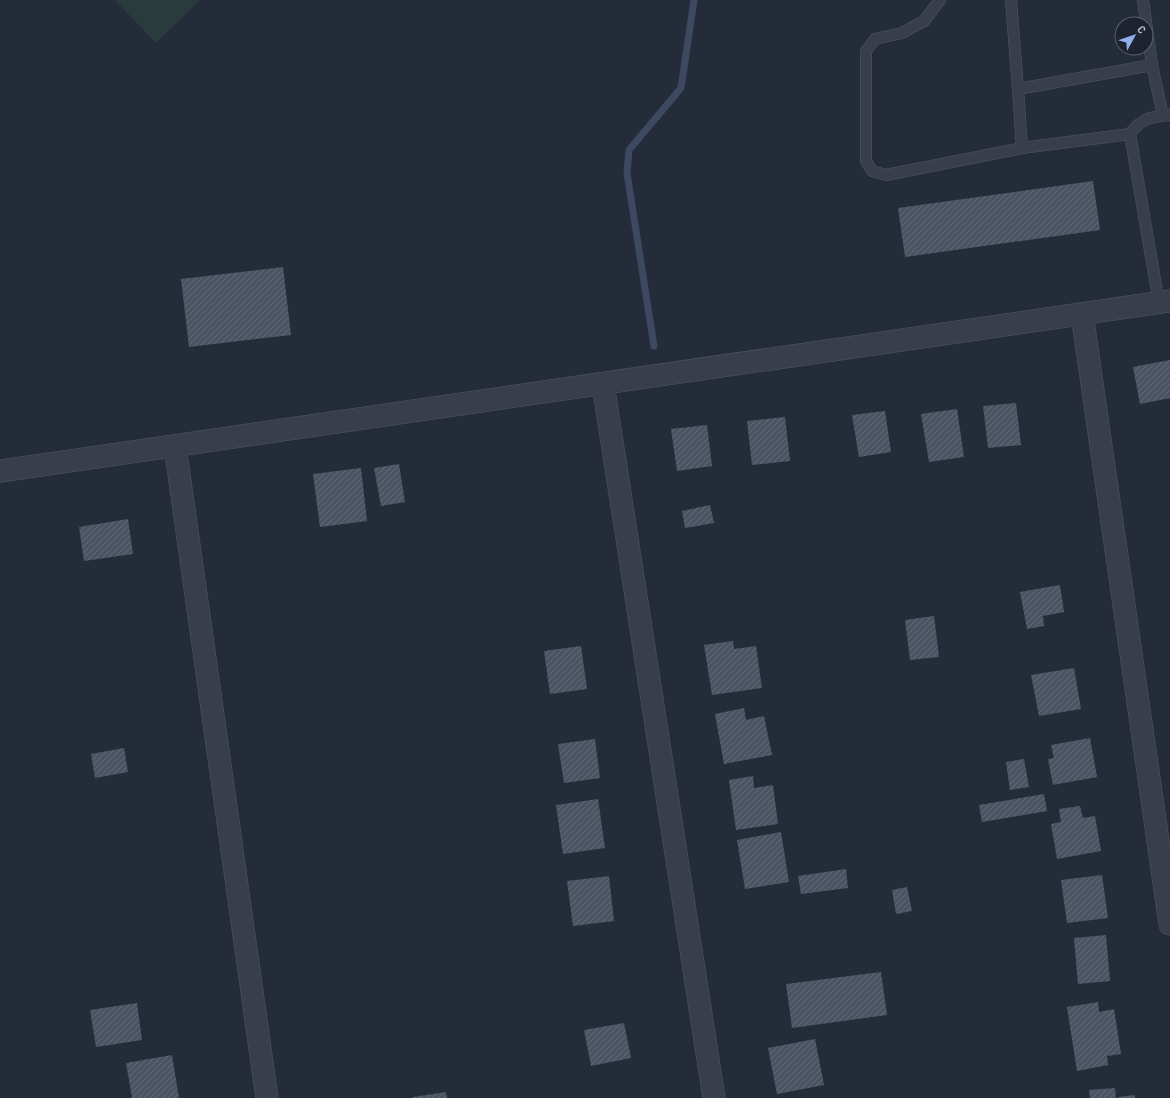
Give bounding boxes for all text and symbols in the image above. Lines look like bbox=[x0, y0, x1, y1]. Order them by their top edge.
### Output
north arrow bbox=[1114, 16, 1154, 56]
text: С bbox=[1134, 23, 1148, 36]

